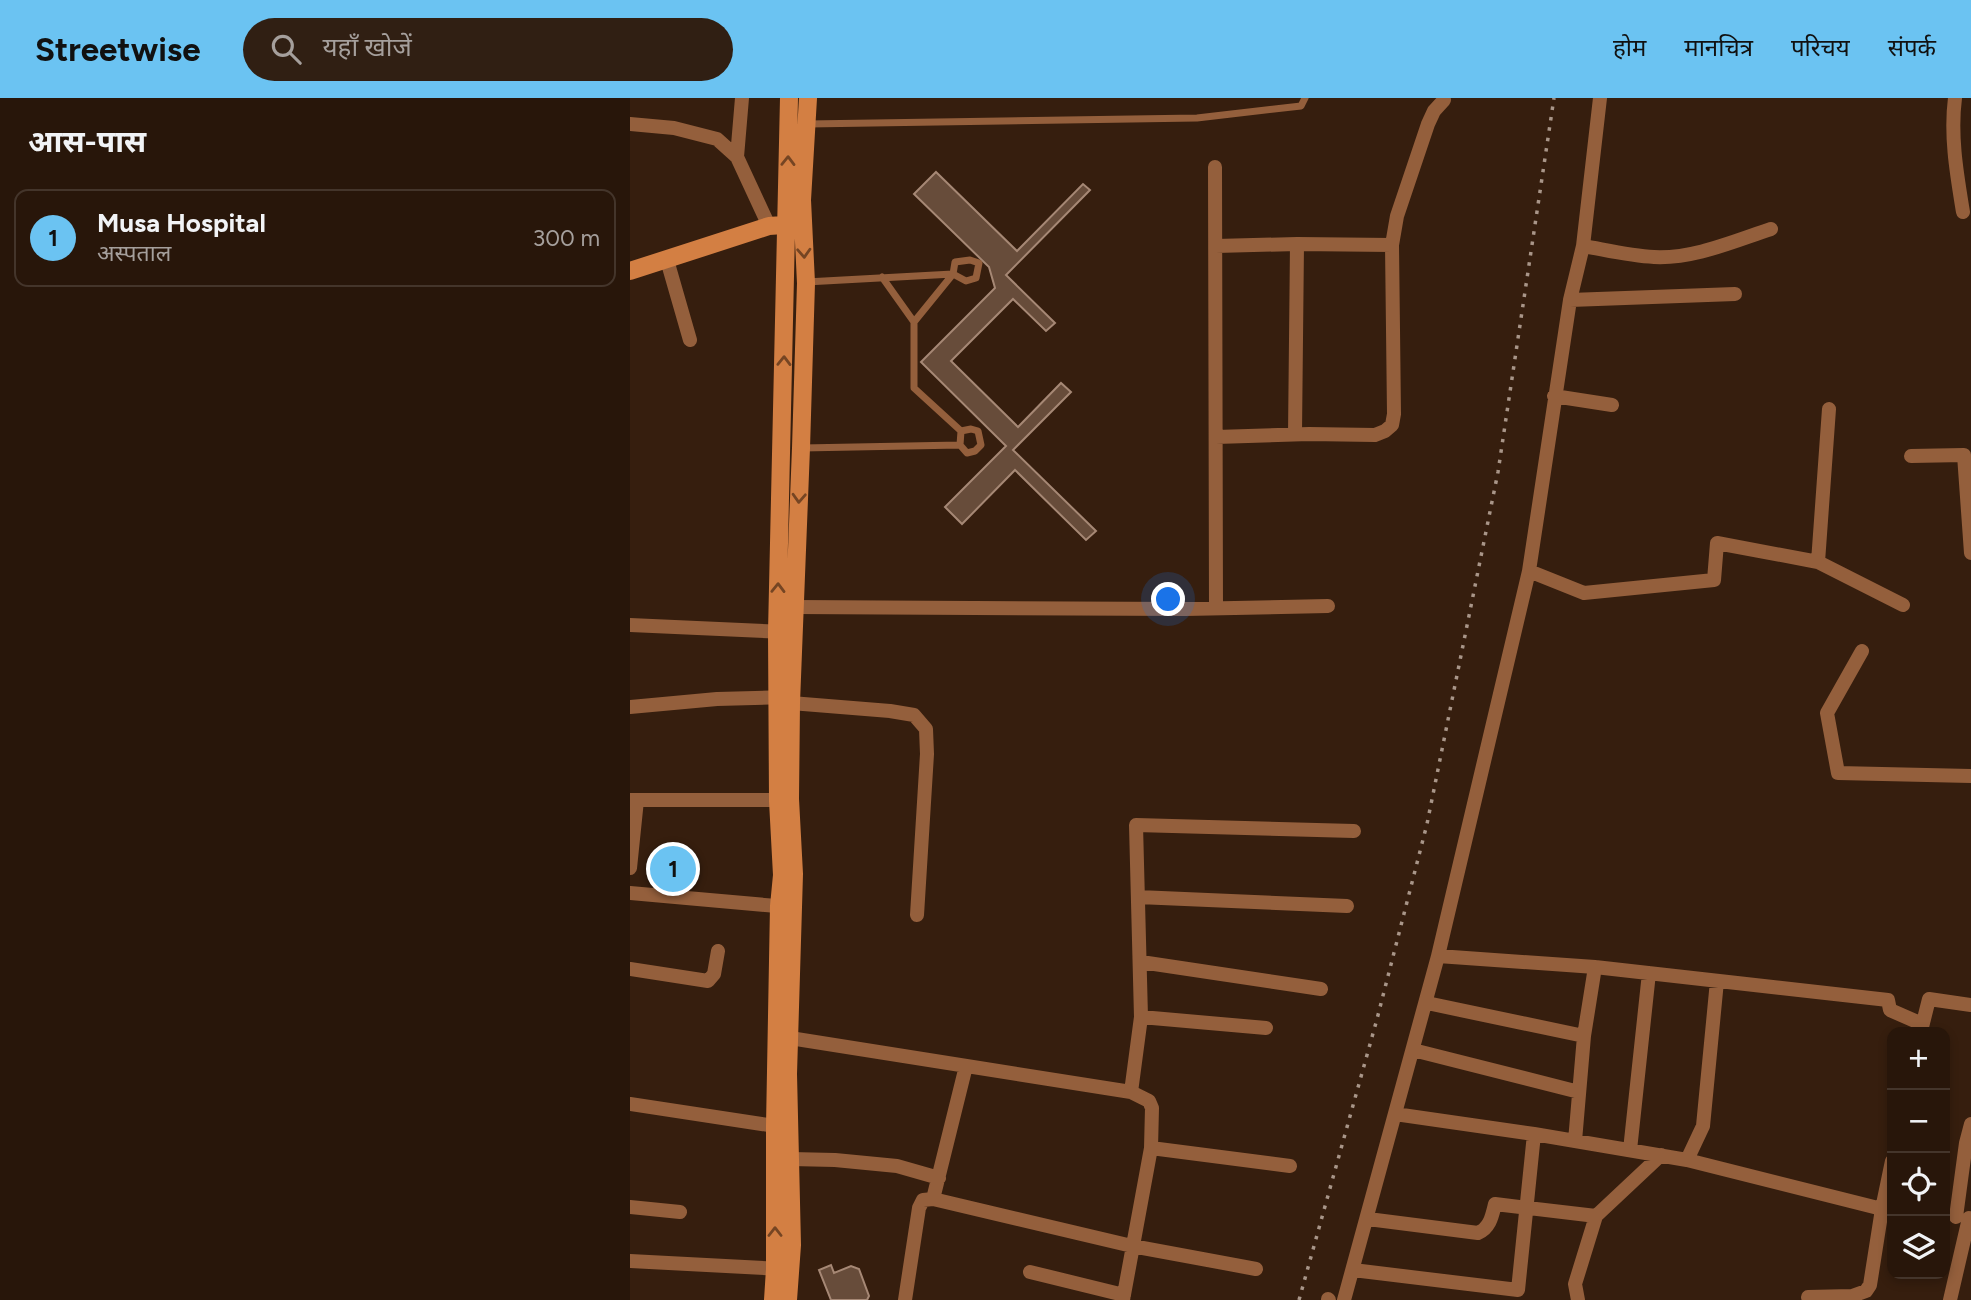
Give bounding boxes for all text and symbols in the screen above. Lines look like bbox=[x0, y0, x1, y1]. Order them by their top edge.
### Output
search box bbox=[243, 18, 733, 81]
text: Streetwise bbox=[35, 30, 201, 69]
icon: search bbox=[267, 30, 305, 68]
text: यहाँ खोजें bbox=[323, 31, 412, 63]
text: होम bbox=[1613, 33, 1646, 62]
text: मानचित्र bbox=[1684, 33, 1753, 62]
text: परिचय bbox=[1791, 33, 1850, 62]
text: संपर्क bbox=[1888, 33, 1936, 62]
text: आस-पास bbox=[28, 123, 146, 160]
one-way arrow bbox=[780, 156, 796, 166]
text: Musa Hospital bbox=[97, 207, 266, 239]
text: 1 bbox=[48, 224, 58, 252]
text: 300 m bbox=[533, 224, 600, 252]
text: अस्पताल bbox=[97, 239, 171, 267]
one-way arrow bbox=[797, 248, 812, 259]
one-way arrow bbox=[776, 355, 792, 365]
one-way arrow bbox=[792, 492, 807, 503]
one-way arrow bbox=[771, 582, 786, 593]
your location bbox=[1151, 582, 1185, 616]
pin: 1 bbox=[650, 843, 696, 895]
map controls bbox=[1887, 1027, 1950, 1279]
button: + bbox=[1887, 1027, 1950, 1090]
button: − bbox=[1887, 1090, 1950, 1153]
button: locate bbox=[1887, 1153, 1950, 1216]
button: layers bbox=[1887, 1216, 1950, 1279]
one-way arrow bbox=[767, 1226, 783, 1237]

